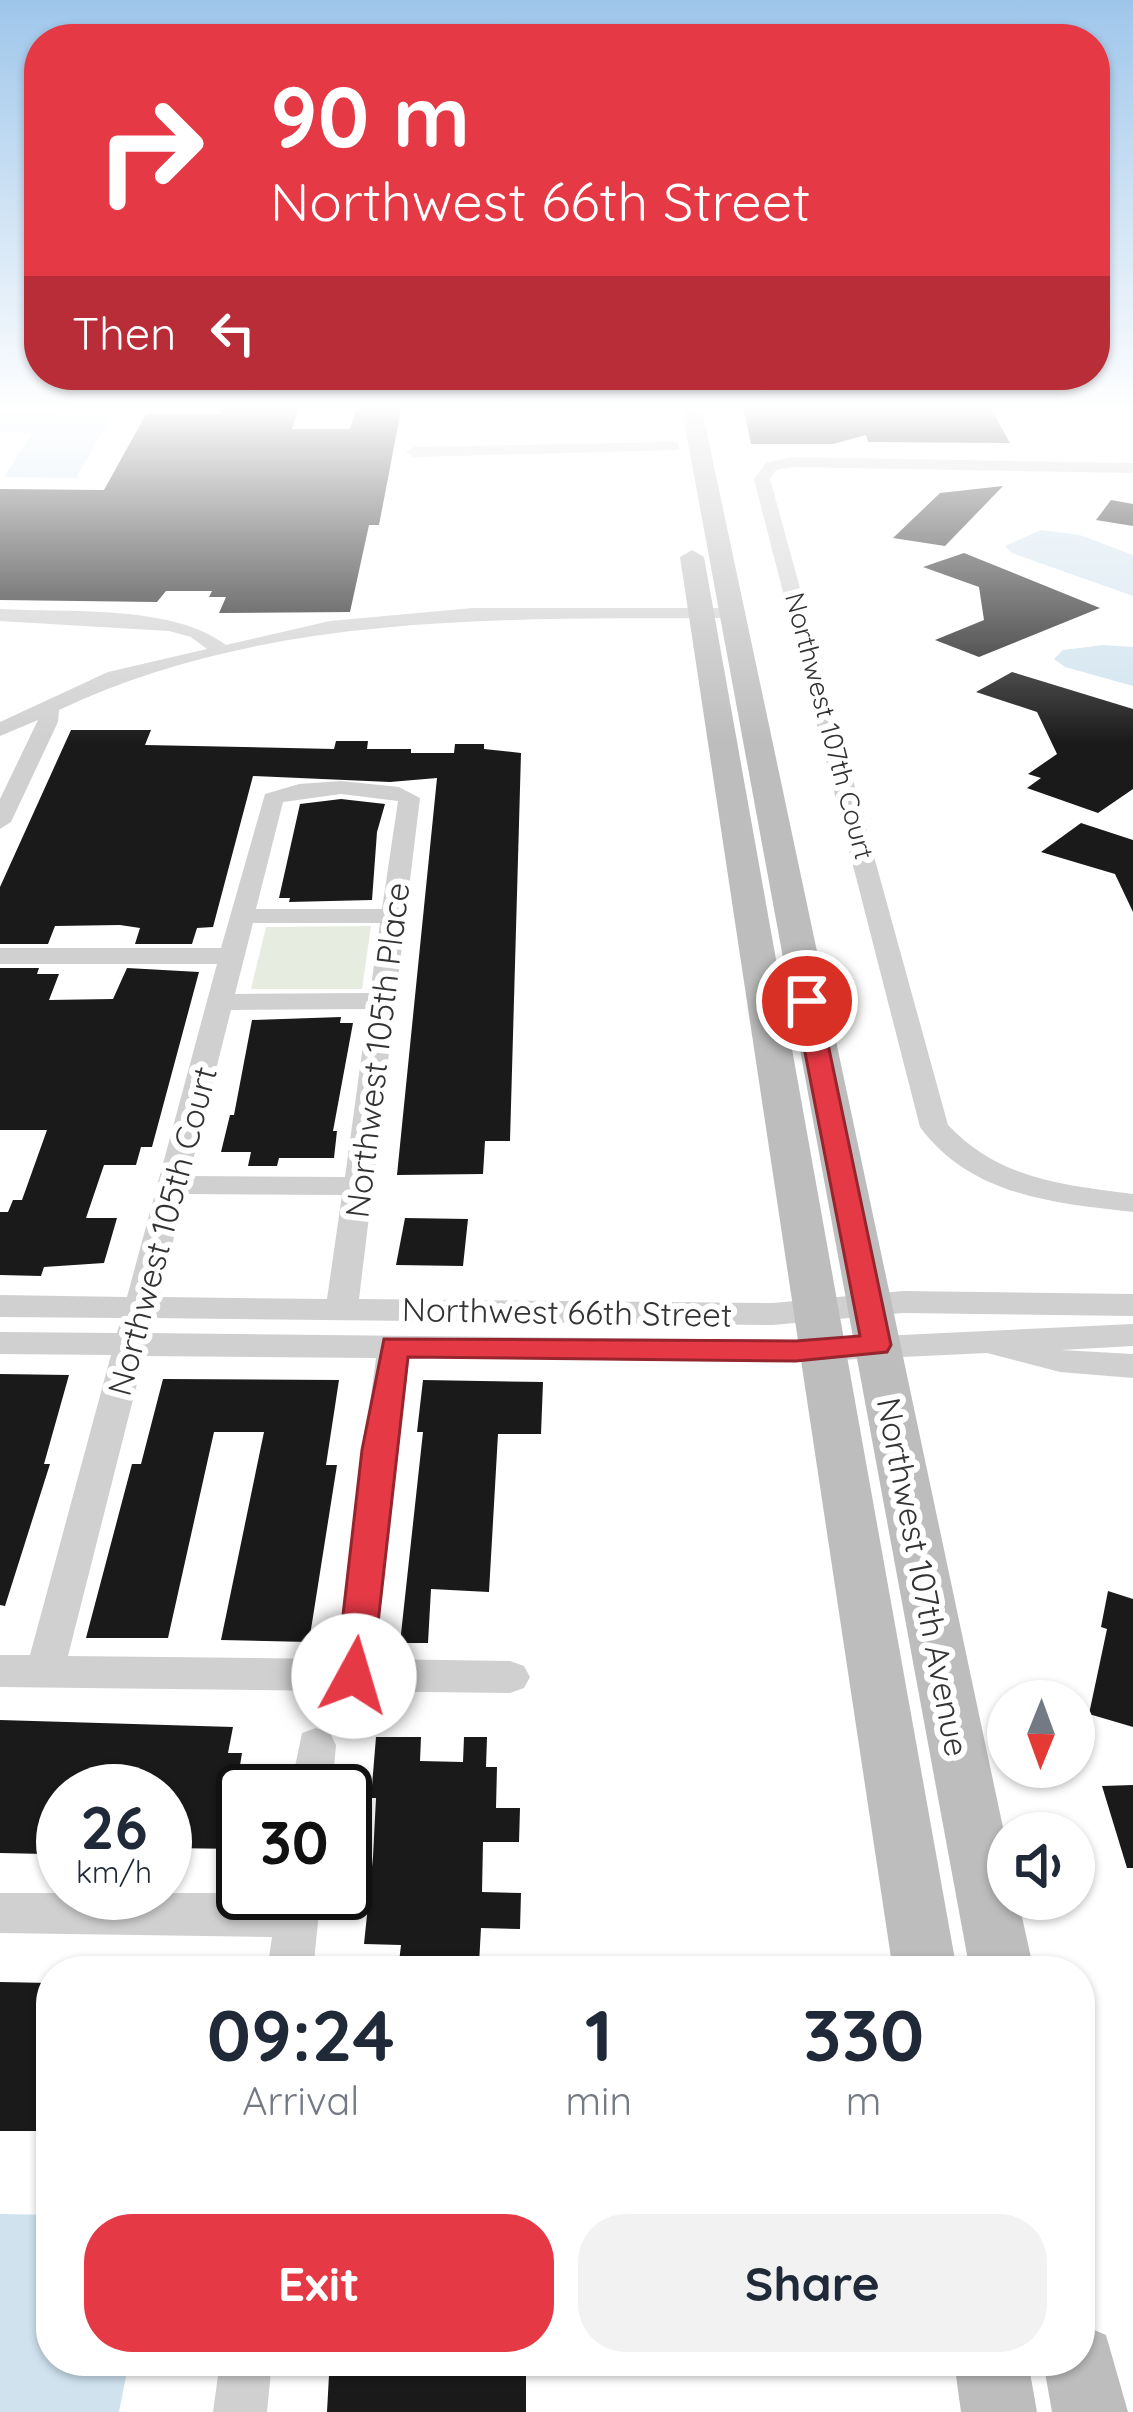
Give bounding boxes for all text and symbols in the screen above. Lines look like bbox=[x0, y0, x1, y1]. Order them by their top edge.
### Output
text: 90 m bbox=[270, 63, 470, 168]
icon: right bbox=[72, 72, 228, 228]
text: Northwest 66th Street bbox=[270, 167, 811, 235]
icon: left bbox=[200, 300, 266, 366]
text: Then bbox=[72, 305, 176, 361]
street label: Northwest 107th Court bbox=[778, 589, 882, 863]
street label: Northwest 105th Place bbox=[336, 880, 417, 1220]
pin bbox=[756, 950, 858, 1052]
icon: arrive bbox=[774, 968, 840, 1034]
street label: Northwest 105th Court bbox=[98, 1062, 225, 1400]
street label: Northwest 66th Street bbox=[401, 1288, 733, 1335]
street label: Northwest 107th Avenue bbox=[869, 1394, 978, 1760]
position arrow bbox=[291, 1613, 417, 1739]
north arrow bbox=[987, 1680, 1095, 1788]
map controls bbox=[987, 1680, 1095, 1920]
speed limit sign: 30 bbox=[216, 1764, 372, 1920]
text: 26 bbox=[80, 1789, 148, 1864]
button: sound bbox=[987, 1812, 1095, 1920]
text: km/h bbox=[76, 1853, 152, 1891]
text: 09:24 bbox=[207, 1989, 395, 2079]
text: 1 bbox=[585, 1989, 613, 2079]
text: 330 bbox=[803, 1989, 924, 2079]
text: Arrival bbox=[242, 2076, 359, 2125]
text: min bbox=[566, 2076, 632, 2125]
text: m bbox=[846, 2076, 881, 2125]
button: Exit bbox=[84, 2214, 554, 2352]
button: Share bbox=[578, 2214, 1047, 2352]

